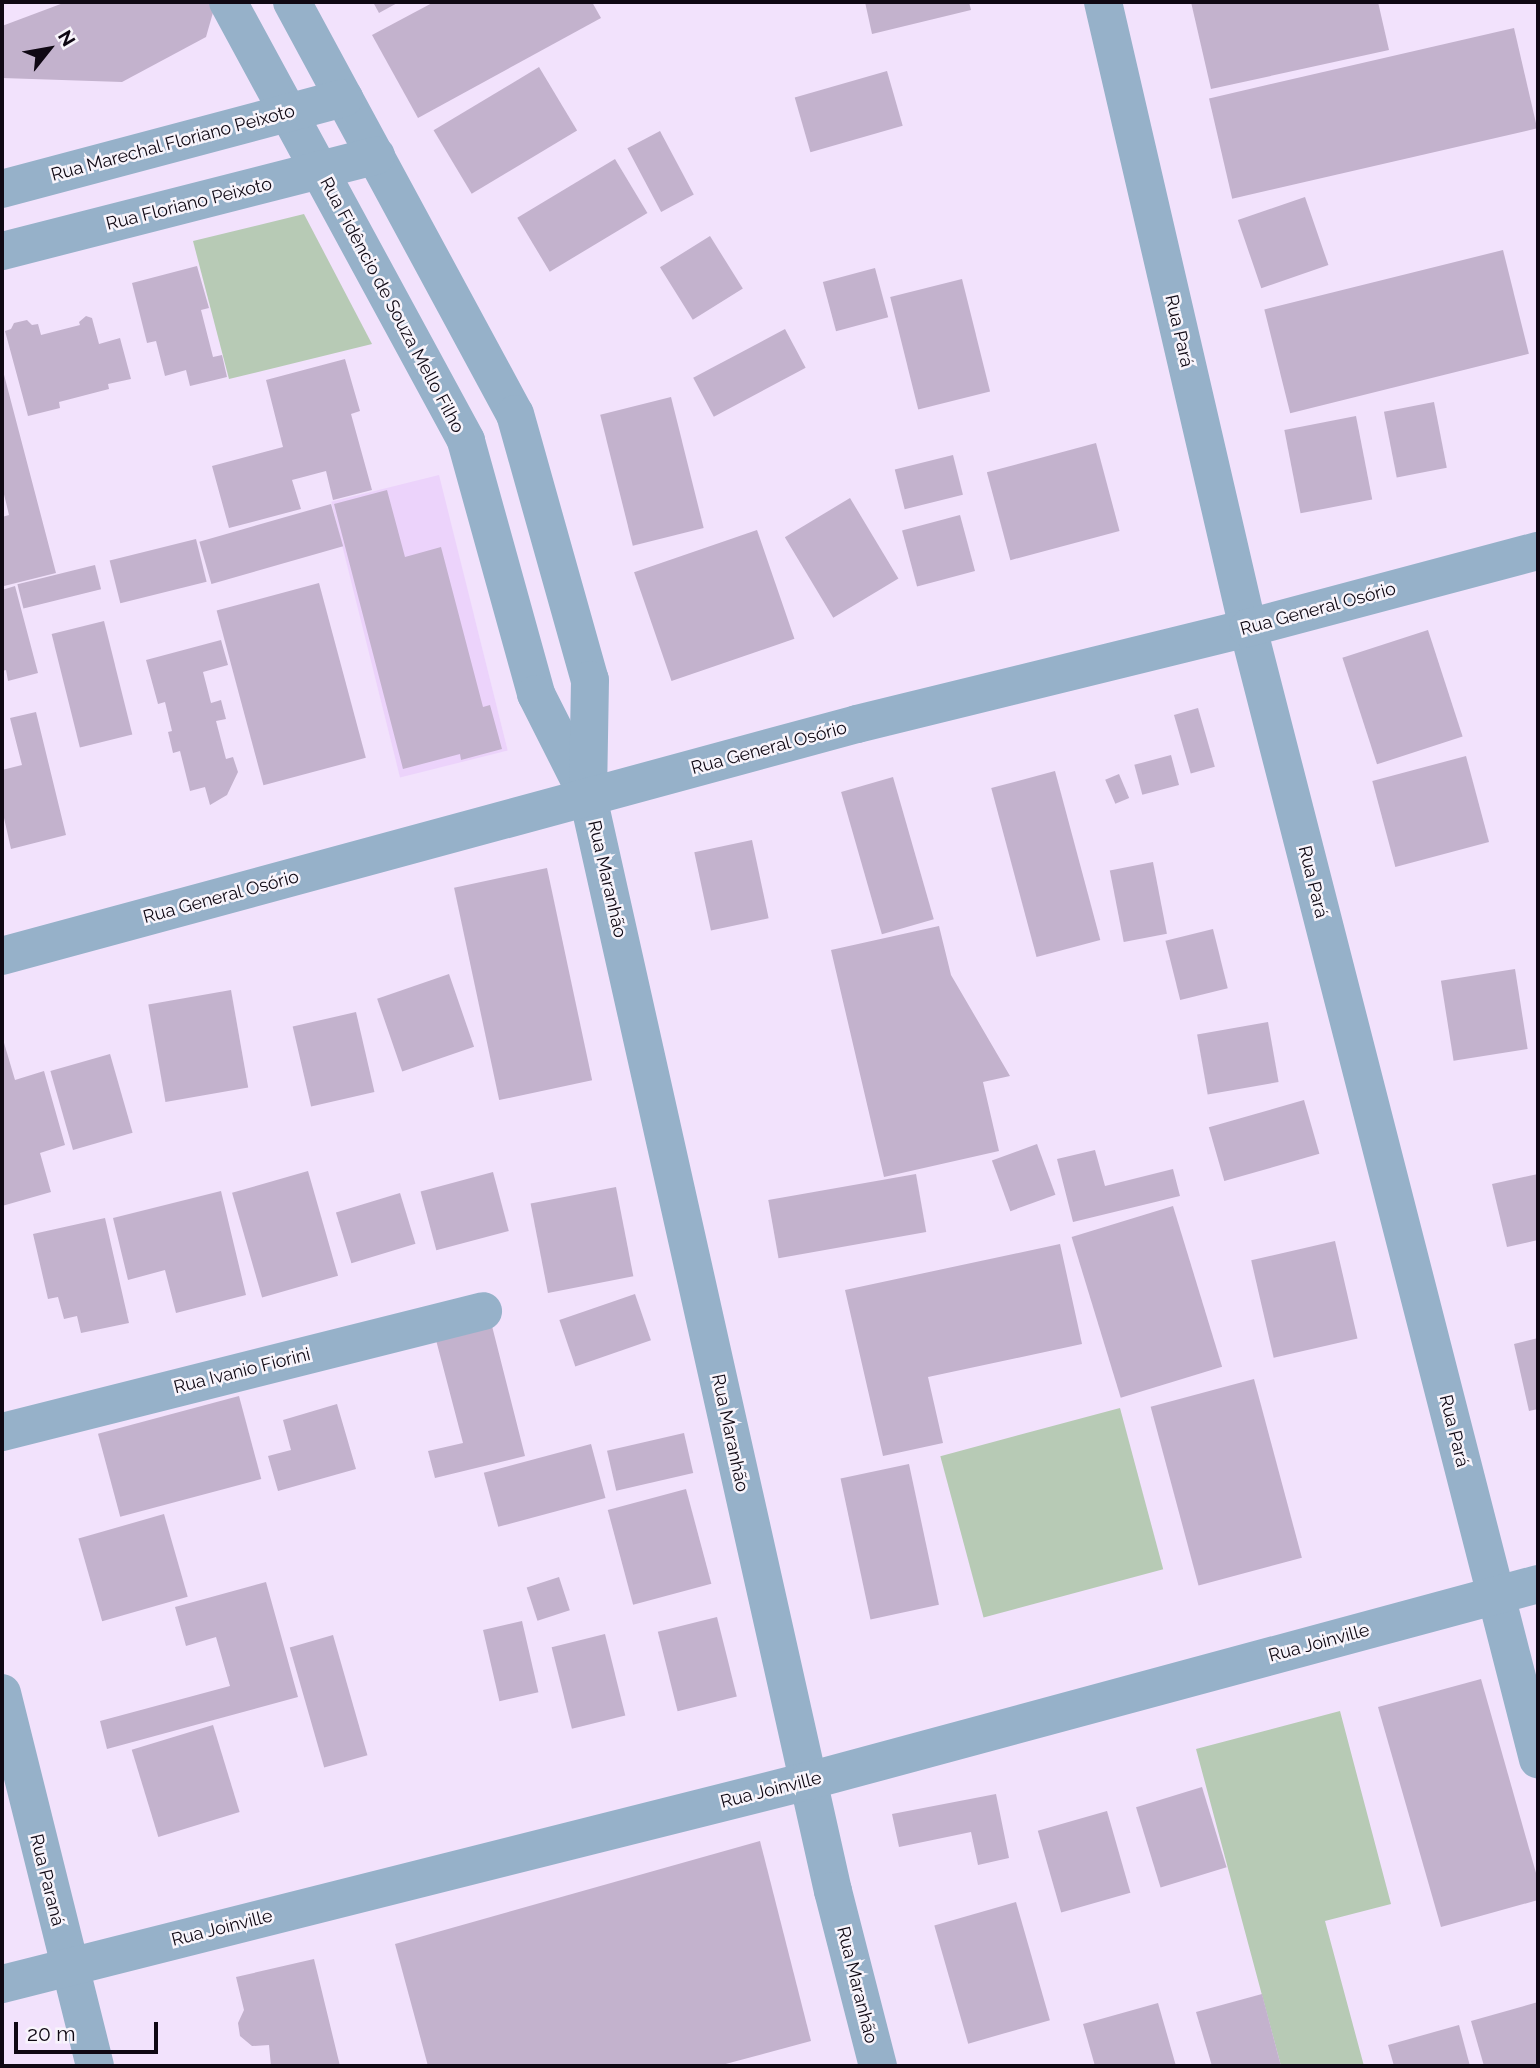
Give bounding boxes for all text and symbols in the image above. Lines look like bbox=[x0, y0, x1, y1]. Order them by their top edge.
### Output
north arrow bbox=[14, 14, 84, 84]
text: N bbox=[54, 26, 80, 50]
street label: Rua Marechal Floriano Peixoto bbox=[49, 100, 297, 186]
street label: Rua Floriano Peixoto bbox=[104, 173, 274, 235]
street label: Rua Fidêncio de Souza Mello Filho bbox=[315, 173, 469, 437]
street label: Rua Pará bbox=[1160, 293, 1198, 369]
street label: Rua General Osório bbox=[1238, 578, 1398, 640]
street label: Rua General Osório bbox=[689, 717, 849, 779]
street label: Rua Maranhão bbox=[583, 818, 631, 940]
street label: Rua Pará bbox=[1294, 844, 1332, 920]
street label: Rua General Osório bbox=[141, 866, 301, 928]
street label: Rua Ivanio Fiorini bbox=[171, 1344, 313, 1398]
street label: Rua Maranhão bbox=[707, 1372, 753, 1494]
street label: Rua Pará bbox=[1435, 1393, 1473, 1469]
street label: Rua Joinville bbox=[1266, 1619, 1372, 1667]
street label: Rua Joinville bbox=[718, 1767, 824, 1813]
street label: Rua Paraná bbox=[25, 1832, 69, 1928]
street label: Rua Joinville bbox=[169, 1905, 275, 1951]
street label: Rua Maranhão bbox=[832, 1924, 882, 2046]
scale bar bbox=[18, 2008, 161, 2052]
text: 20 m bbox=[27, 2021, 75, 2046]

